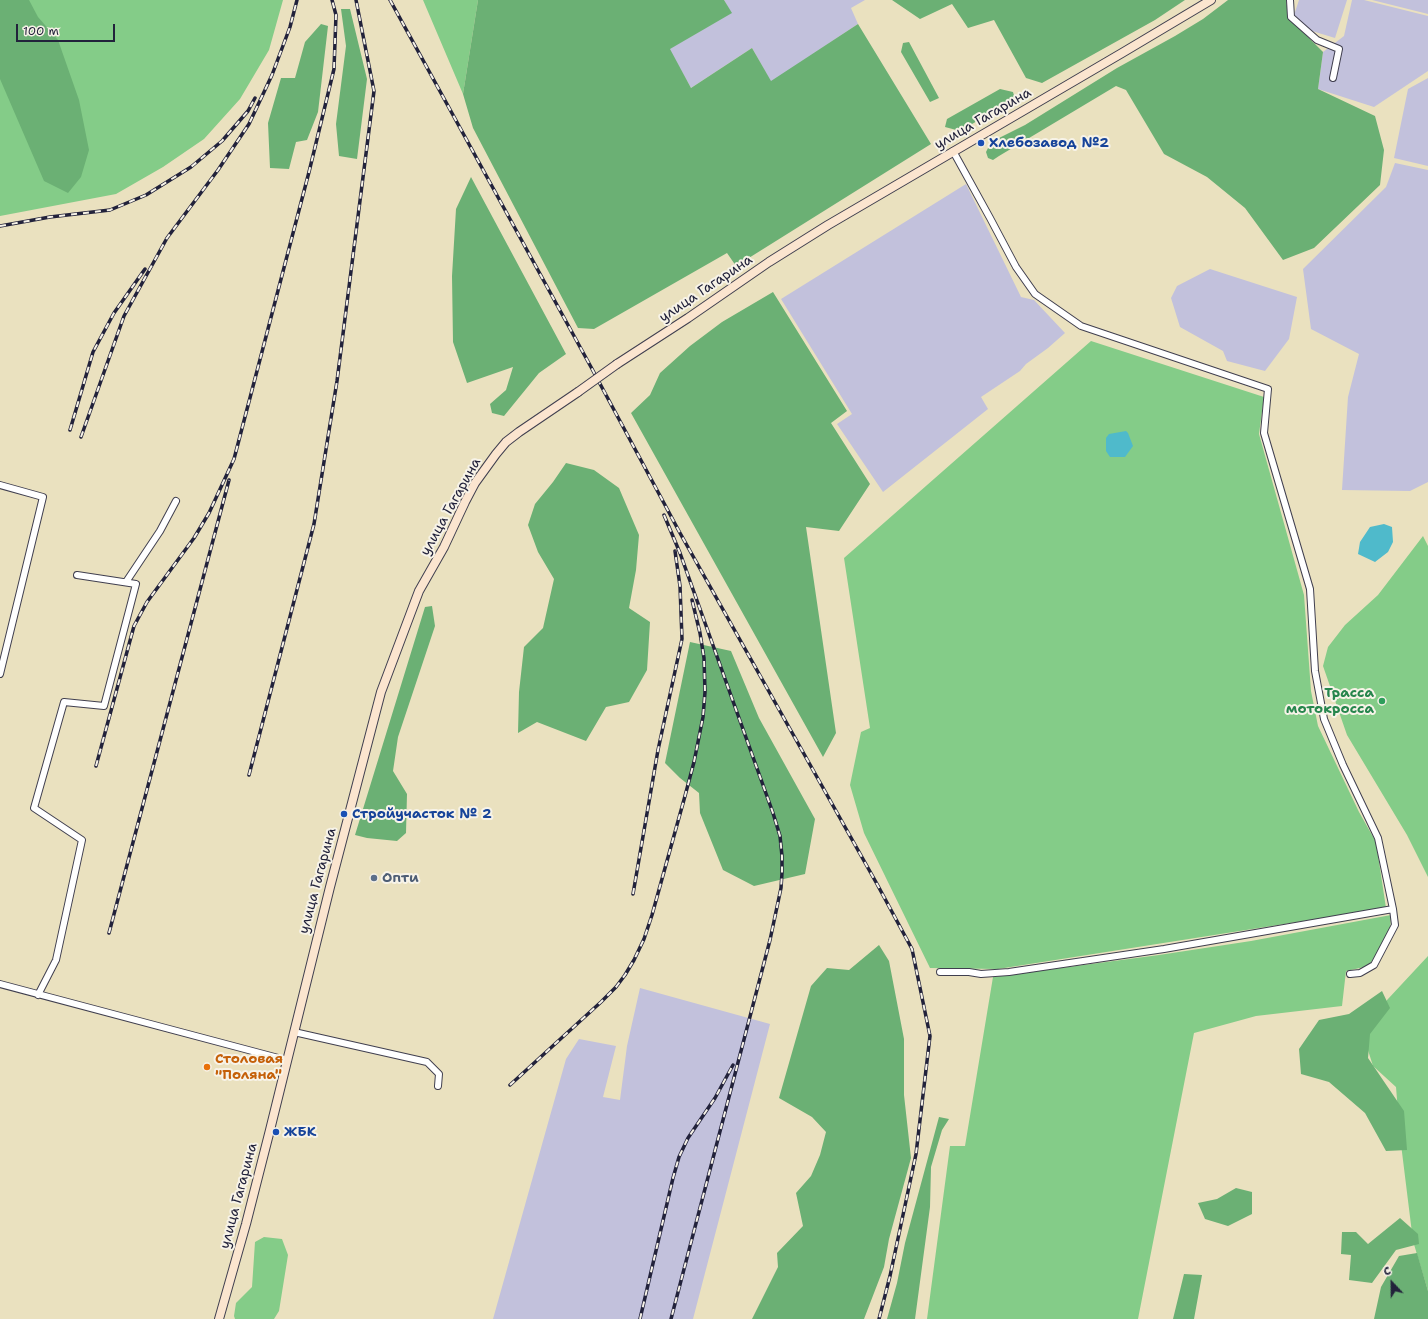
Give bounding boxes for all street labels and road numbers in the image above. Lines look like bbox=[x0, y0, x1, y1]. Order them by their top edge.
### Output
street label: улица Гагарина bbox=[932, 84, 1034, 154]
street label: улица Гагарина bbox=[656, 252, 756, 326]
street label: улица Гагарина bbox=[417, 455, 485, 559]
street label: улица Гагарина bbox=[296, 826, 340, 936]
street label: улица Гагарина bbox=[217, 1141, 261, 1251]

